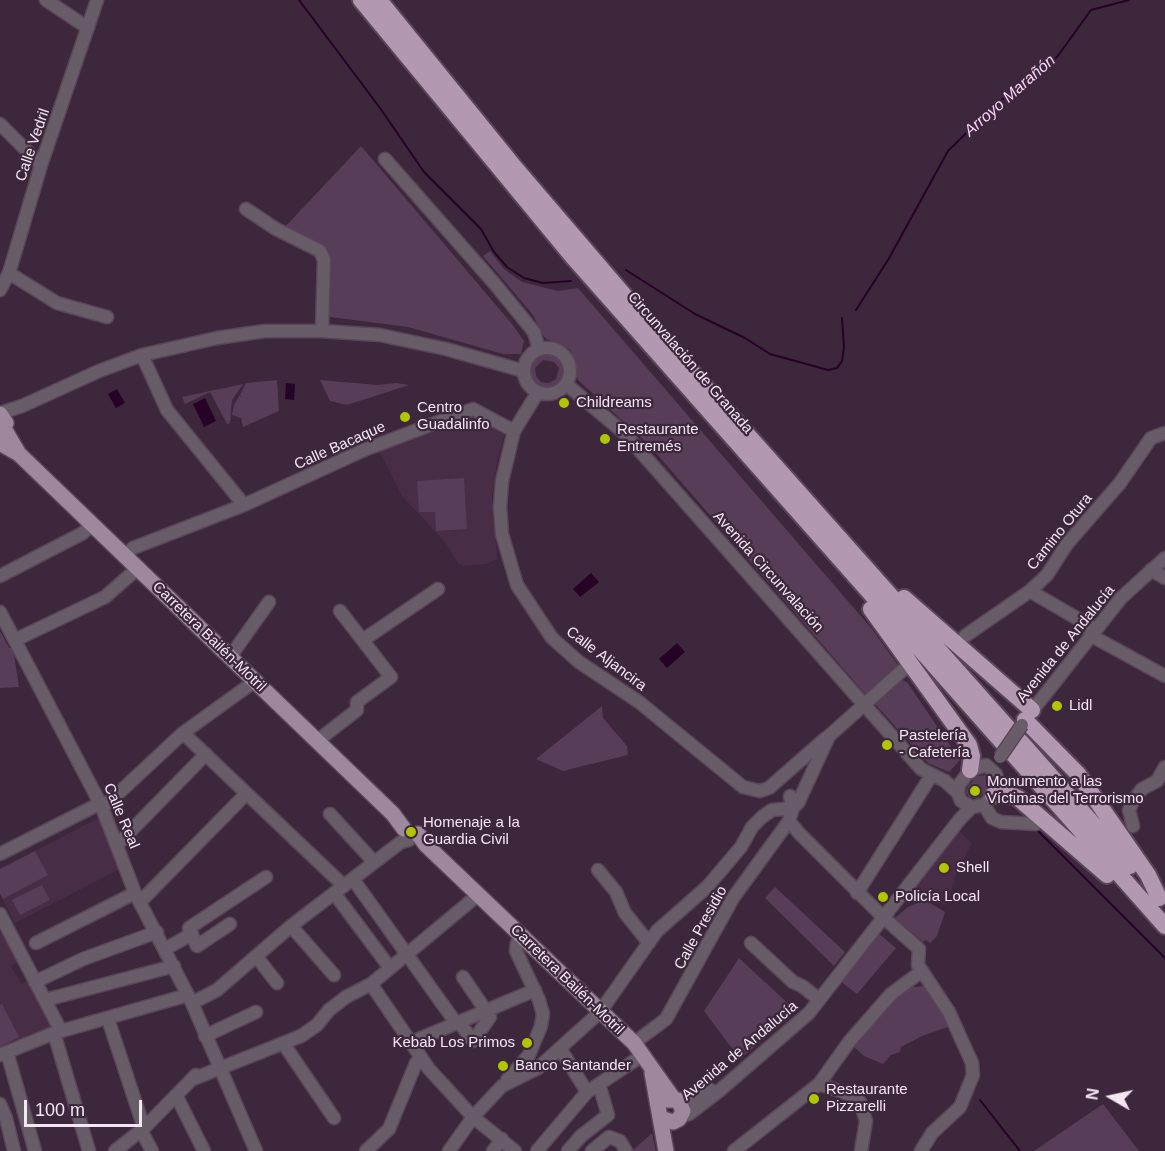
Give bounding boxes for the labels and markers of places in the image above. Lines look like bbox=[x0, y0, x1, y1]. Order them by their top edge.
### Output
place label: Childreams bbox=[576, 394, 652, 412]
marker: Childreams bbox=[557, 396, 571, 410]
place label: Centro Guadalinfo bbox=[417, 399, 490, 434]
marker: Centro Guadalinfo bbox=[398, 410, 412, 424]
place label: Restaurante Entremés bbox=[617, 421, 699, 456]
marker: Restaurante Entremés bbox=[598, 432, 612, 446]
place label: Lidl bbox=[1069, 697, 1092, 715]
marker: Lidl bbox=[1050, 699, 1064, 713]
place label: Pastelería - Cafetería bbox=[899, 727, 970, 762]
marker: Pastelería - Cafetería bbox=[880, 738, 894, 752]
place label: Monumento a las Víctimas del Terrorismo bbox=[987, 773, 1144, 808]
marker: Monumento a las Víctimas del Terrorismo bbox=[968, 784, 982, 798]
place label: Homenaje a la Guardia Civil bbox=[423, 814, 520, 849]
marker: Homenaje a la Guardia Civil bbox=[404, 825, 418, 839]
place label: Shell bbox=[956, 859, 989, 877]
marker: Shell bbox=[937, 861, 951, 875]
place label: Policía Local bbox=[895, 888, 980, 906]
marker: Policía Local bbox=[876, 890, 890, 904]
place label: Kebab Los Primos bbox=[392, 1034, 515, 1052]
marker: Kebab Los Primos bbox=[520, 1036, 534, 1050]
place label: Banco Santander bbox=[515, 1057, 631, 1075]
marker: Banco Santander bbox=[496, 1059, 510, 1073]
place label: Restaurante Pizzarelli bbox=[826, 1081, 908, 1116]
marker: Restaurante Pizzarelli bbox=[807, 1092, 821, 1106]

